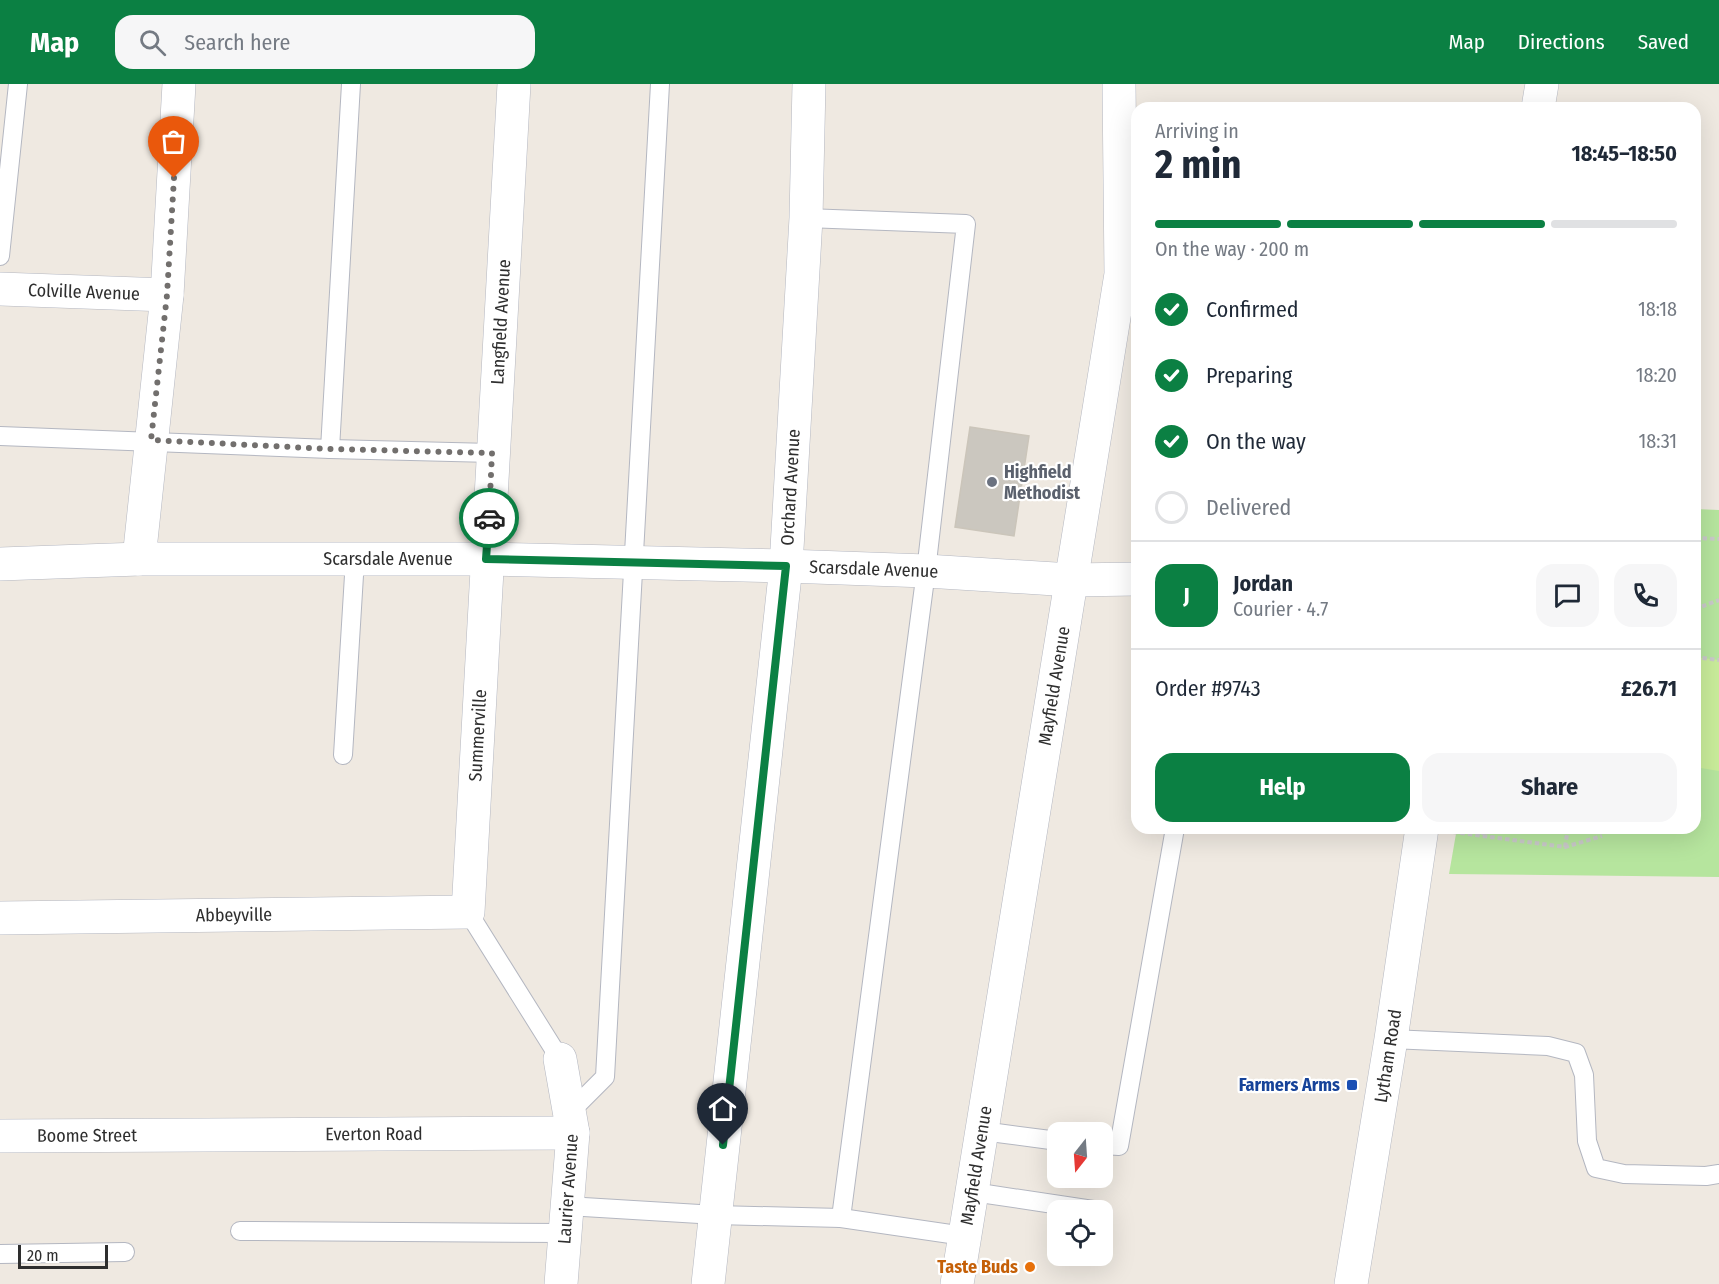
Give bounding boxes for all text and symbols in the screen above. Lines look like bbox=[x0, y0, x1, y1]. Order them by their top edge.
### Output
search box bbox=[115, 15, 535, 69]
text: Map bbox=[30, 26, 79, 59]
icon: search bbox=[136, 26, 169, 59]
text: Search here bbox=[184, 29, 290, 56]
text: Map bbox=[1448, 29, 1485, 55]
text: Directions bbox=[1518, 29, 1605, 55]
text: Saved bbox=[1638, 29, 1689, 55]
pin bbox=[148, 116, 199, 178]
text: Arriving in bbox=[1155, 119, 1239, 143]
icon: bag bbox=[157, 125, 190, 158]
text: 18:45–18:50 bbox=[1571, 140, 1677, 167]
text: 2 min bbox=[1155, 142, 1241, 188]
text: On the way · 200 m bbox=[1155, 237, 1309, 261]
street label: Langfield Avenue bbox=[486, 258, 515, 385]
street label: Colville Avenue bbox=[28, 279, 140, 305]
icon: check bbox=[1155, 293, 1188, 326]
text: Confirmed bbox=[1206, 296, 1299, 323]
text: 18:18 bbox=[1638, 297, 1677, 321]
icon: check bbox=[1155, 359, 1188, 392]
text: Preparing bbox=[1206, 362, 1292, 389]
text: 18:20 bbox=[1636, 363, 1677, 387]
icon: check bbox=[1155, 425, 1188, 458]
street label: Orchard Avenue bbox=[776, 428, 805, 546]
text: On the way bbox=[1206, 428, 1306, 455]
text: 18:31 bbox=[1638, 429, 1677, 453]
place label: Highfield Methodist bbox=[1004, 461, 1081, 504]
marker: Highfield Methodist bbox=[985, 475, 999, 489]
courier bbox=[459, 488, 519, 548]
text: Delivered bbox=[1206, 494, 1291, 521]
icon: car bbox=[473, 502, 506, 535]
street label: Scarsdale Avenue bbox=[323, 548, 453, 570]
street label: Scarsdale Avenue bbox=[809, 556, 939, 583]
button: chat bbox=[1536, 564, 1599, 627]
button: phone bbox=[1614, 564, 1677, 627]
text: Jordan bbox=[1233, 570, 1293, 597]
text: J bbox=[1183, 582, 1190, 609]
text: Courier · 4.7 bbox=[1233, 597, 1328, 621]
street label: Mayfield Avenue bbox=[1034, 625, 1075, 747]
text: Order #9743 bbox=[1155, 675, 1261, 702]
text: £26.71 bbox=[1621, 675, 1677, 702]
street label: Summerville bbox=[464, 689, 491, 782]
button: Help bbox=[1155, 753, 1410, 822]
button: Share bbox=[1422, 753, 1677, 822]
street label: Abbeyville bbox=[196, 904, 272, 926]
street label: Lytham Road bbox=[1370, 1008, 1406, 1104]
place label: Farmers Arms bbox=[1239, 1074, 1340, 1096]
marker: Farmers Arms bbox=[1345, 1078, 1359, 1092]
pin bbox=[697, 1083, 748, 1145]
icon: home bbox=[706, 1092, 739, 1125]
street label: Mayfield Avenue bbox=[956, 1104, 997, 1227]
north arrow bbox=[1047, 1122, 1113, 1188]
map controls bbox=[1047, 1122, 1113, 1266]
street label: Everton Road bbox=[325, 1123, 423, 1145]
street label: Boome Street bbox=[37, 1124, 137, 1147]
street label: Laurier Avenue bbox=[553, 1133, 583, 1245]
button: locate bbox=[1047, 1200, 1113, 1266]
scale bar bbox=[18, 1242, 108, 1270]
text: 20 m bbox=[27, 1246, 58, 1265]
place label: Taste Buds bbox=[937, 1256, 1018, 1278]
marker: Taste Buds bbox=[1023, 1260, 1037, 1274]

